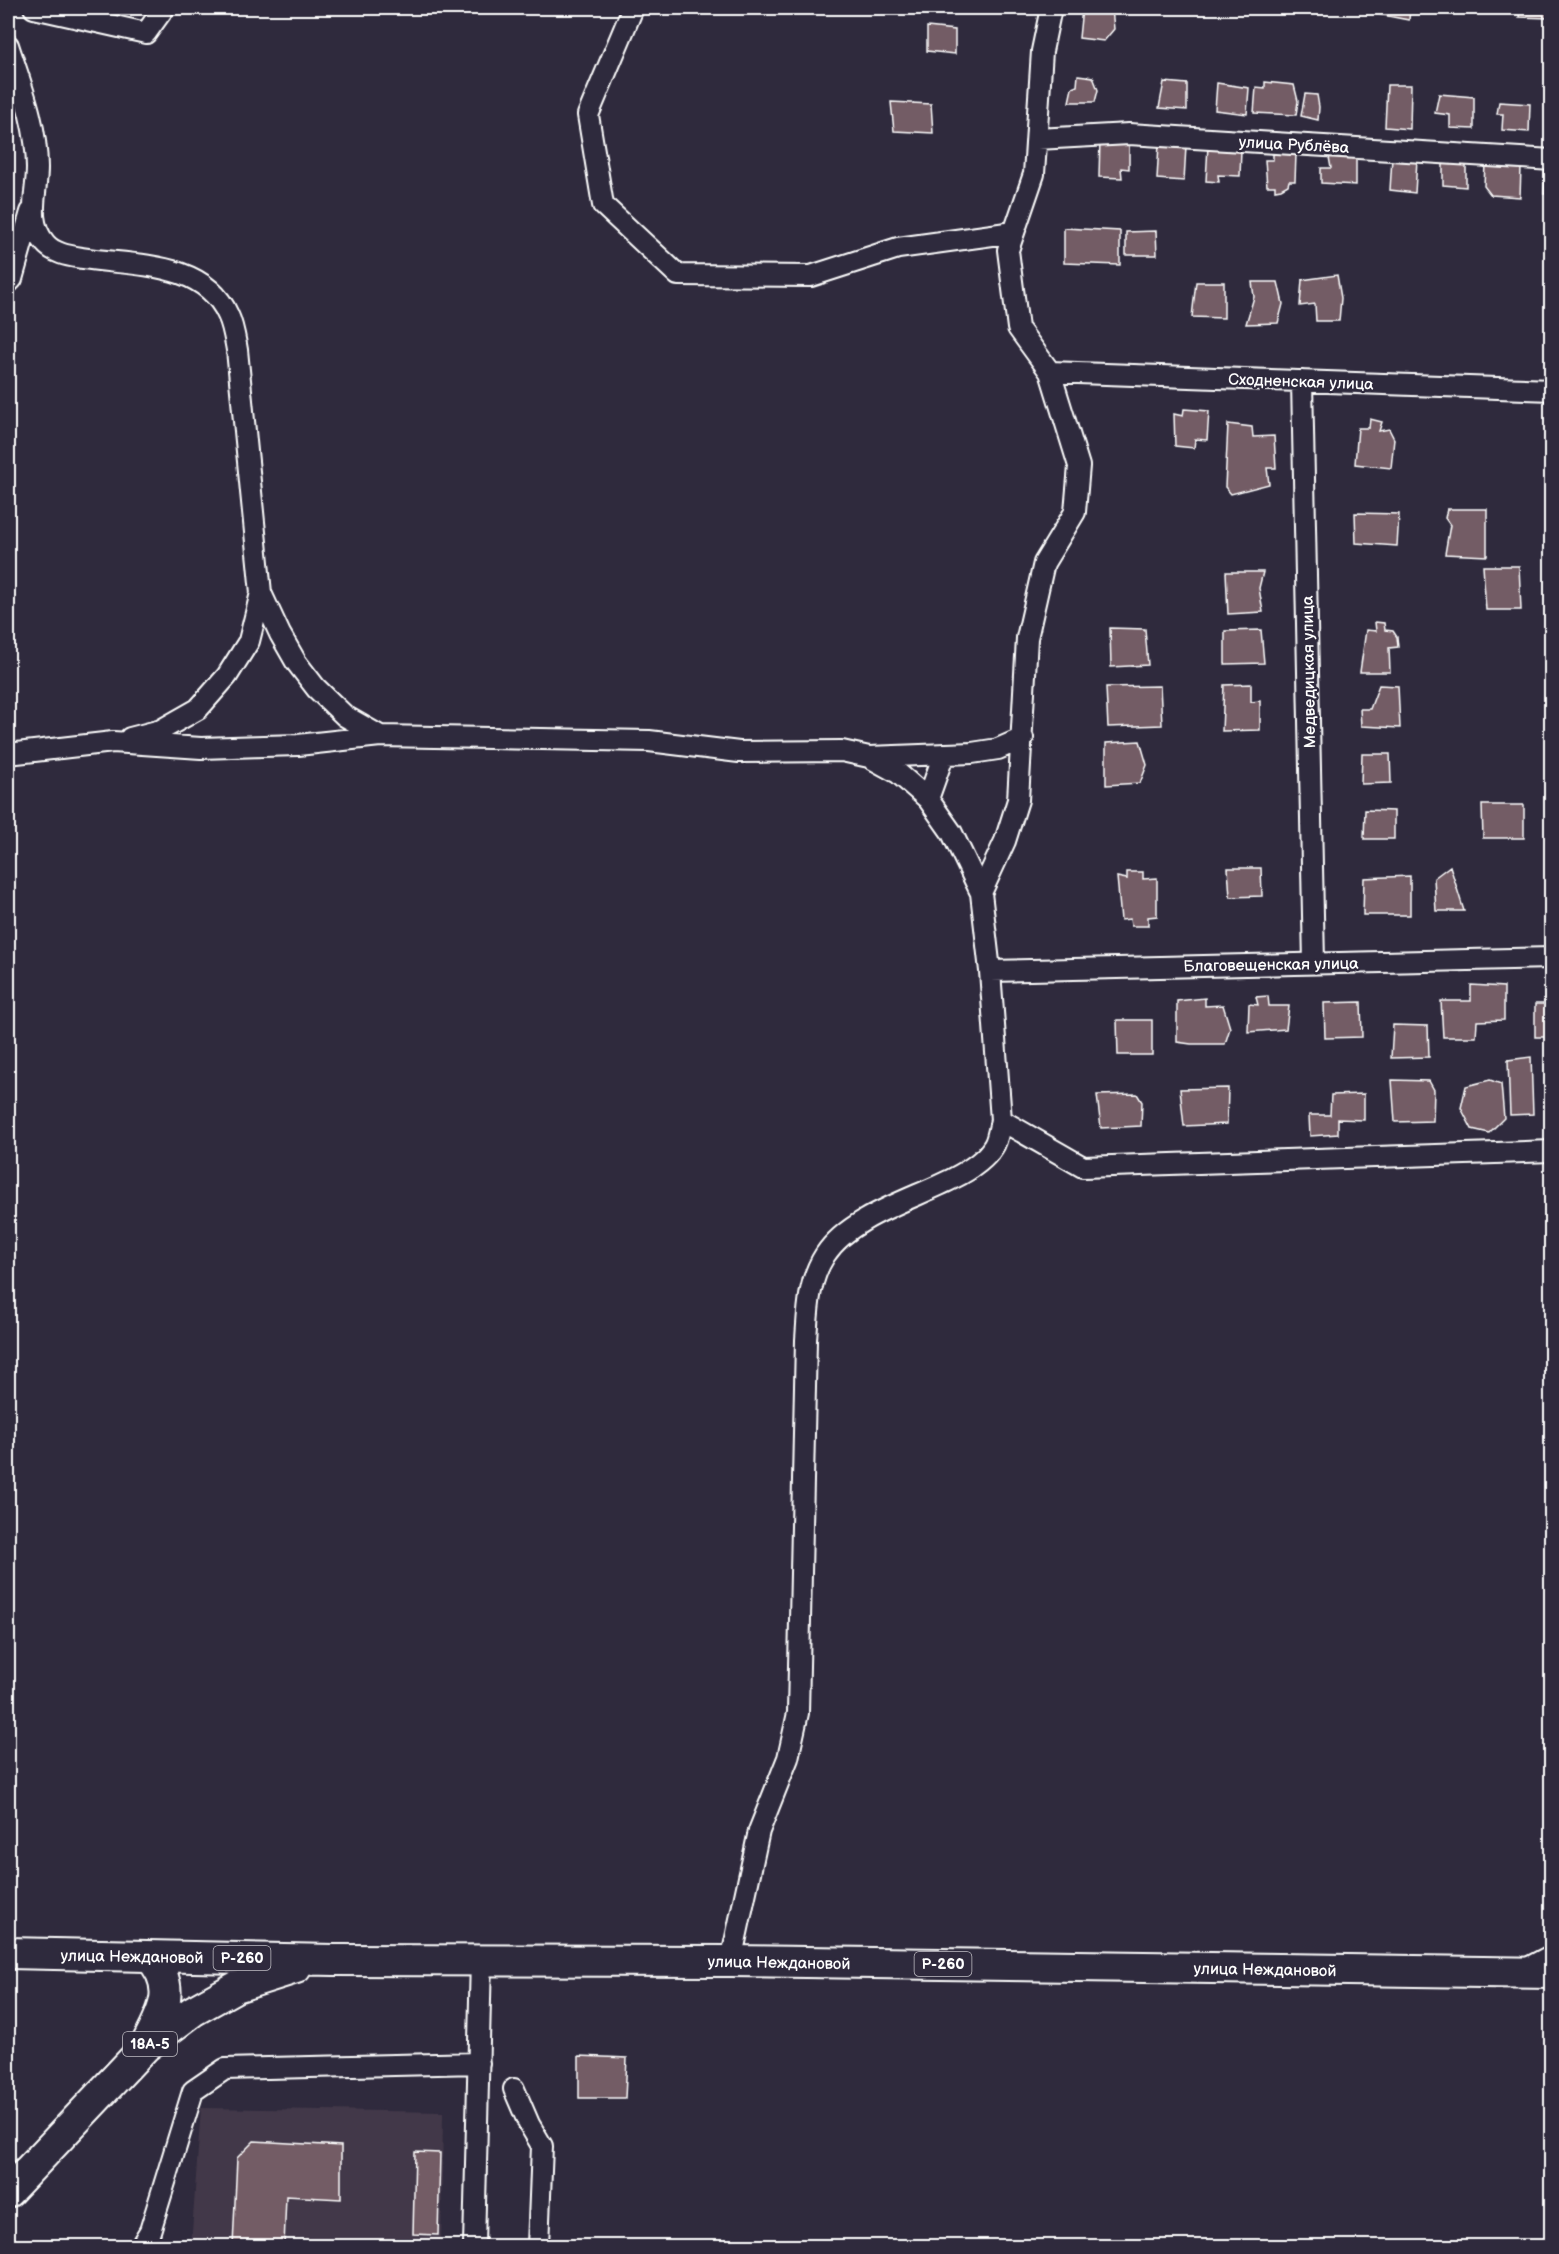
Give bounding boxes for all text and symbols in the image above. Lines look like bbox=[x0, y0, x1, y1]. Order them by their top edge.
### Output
street label: улица Рублёва bbox=[1238, 133, 1350, 158]
street label: Сходненская улица bbox=[1228, 370, 1375, 395]
street label: Медведицкая улица bbox=[1299, 595, 1320, 748]
street label: Благовещенская улица bbox=[1183, 954, 1359, 977]
road number: Р-260 bbox=[214, 1946, 270, 1970]
street label: улица Неждановой bbox=[60, 1947, 204, 1968]
road number: Р-260 bbox=[914, 1952, 972, 1976]
street label: улица Неждановой bbox=[707, 1953, 851, 1974]
street label: улица Неждановой bbox=[1193, 1960, 1337, 1981]
road number: 18А-5 bbox=[123, 2032, 177, 2056]

